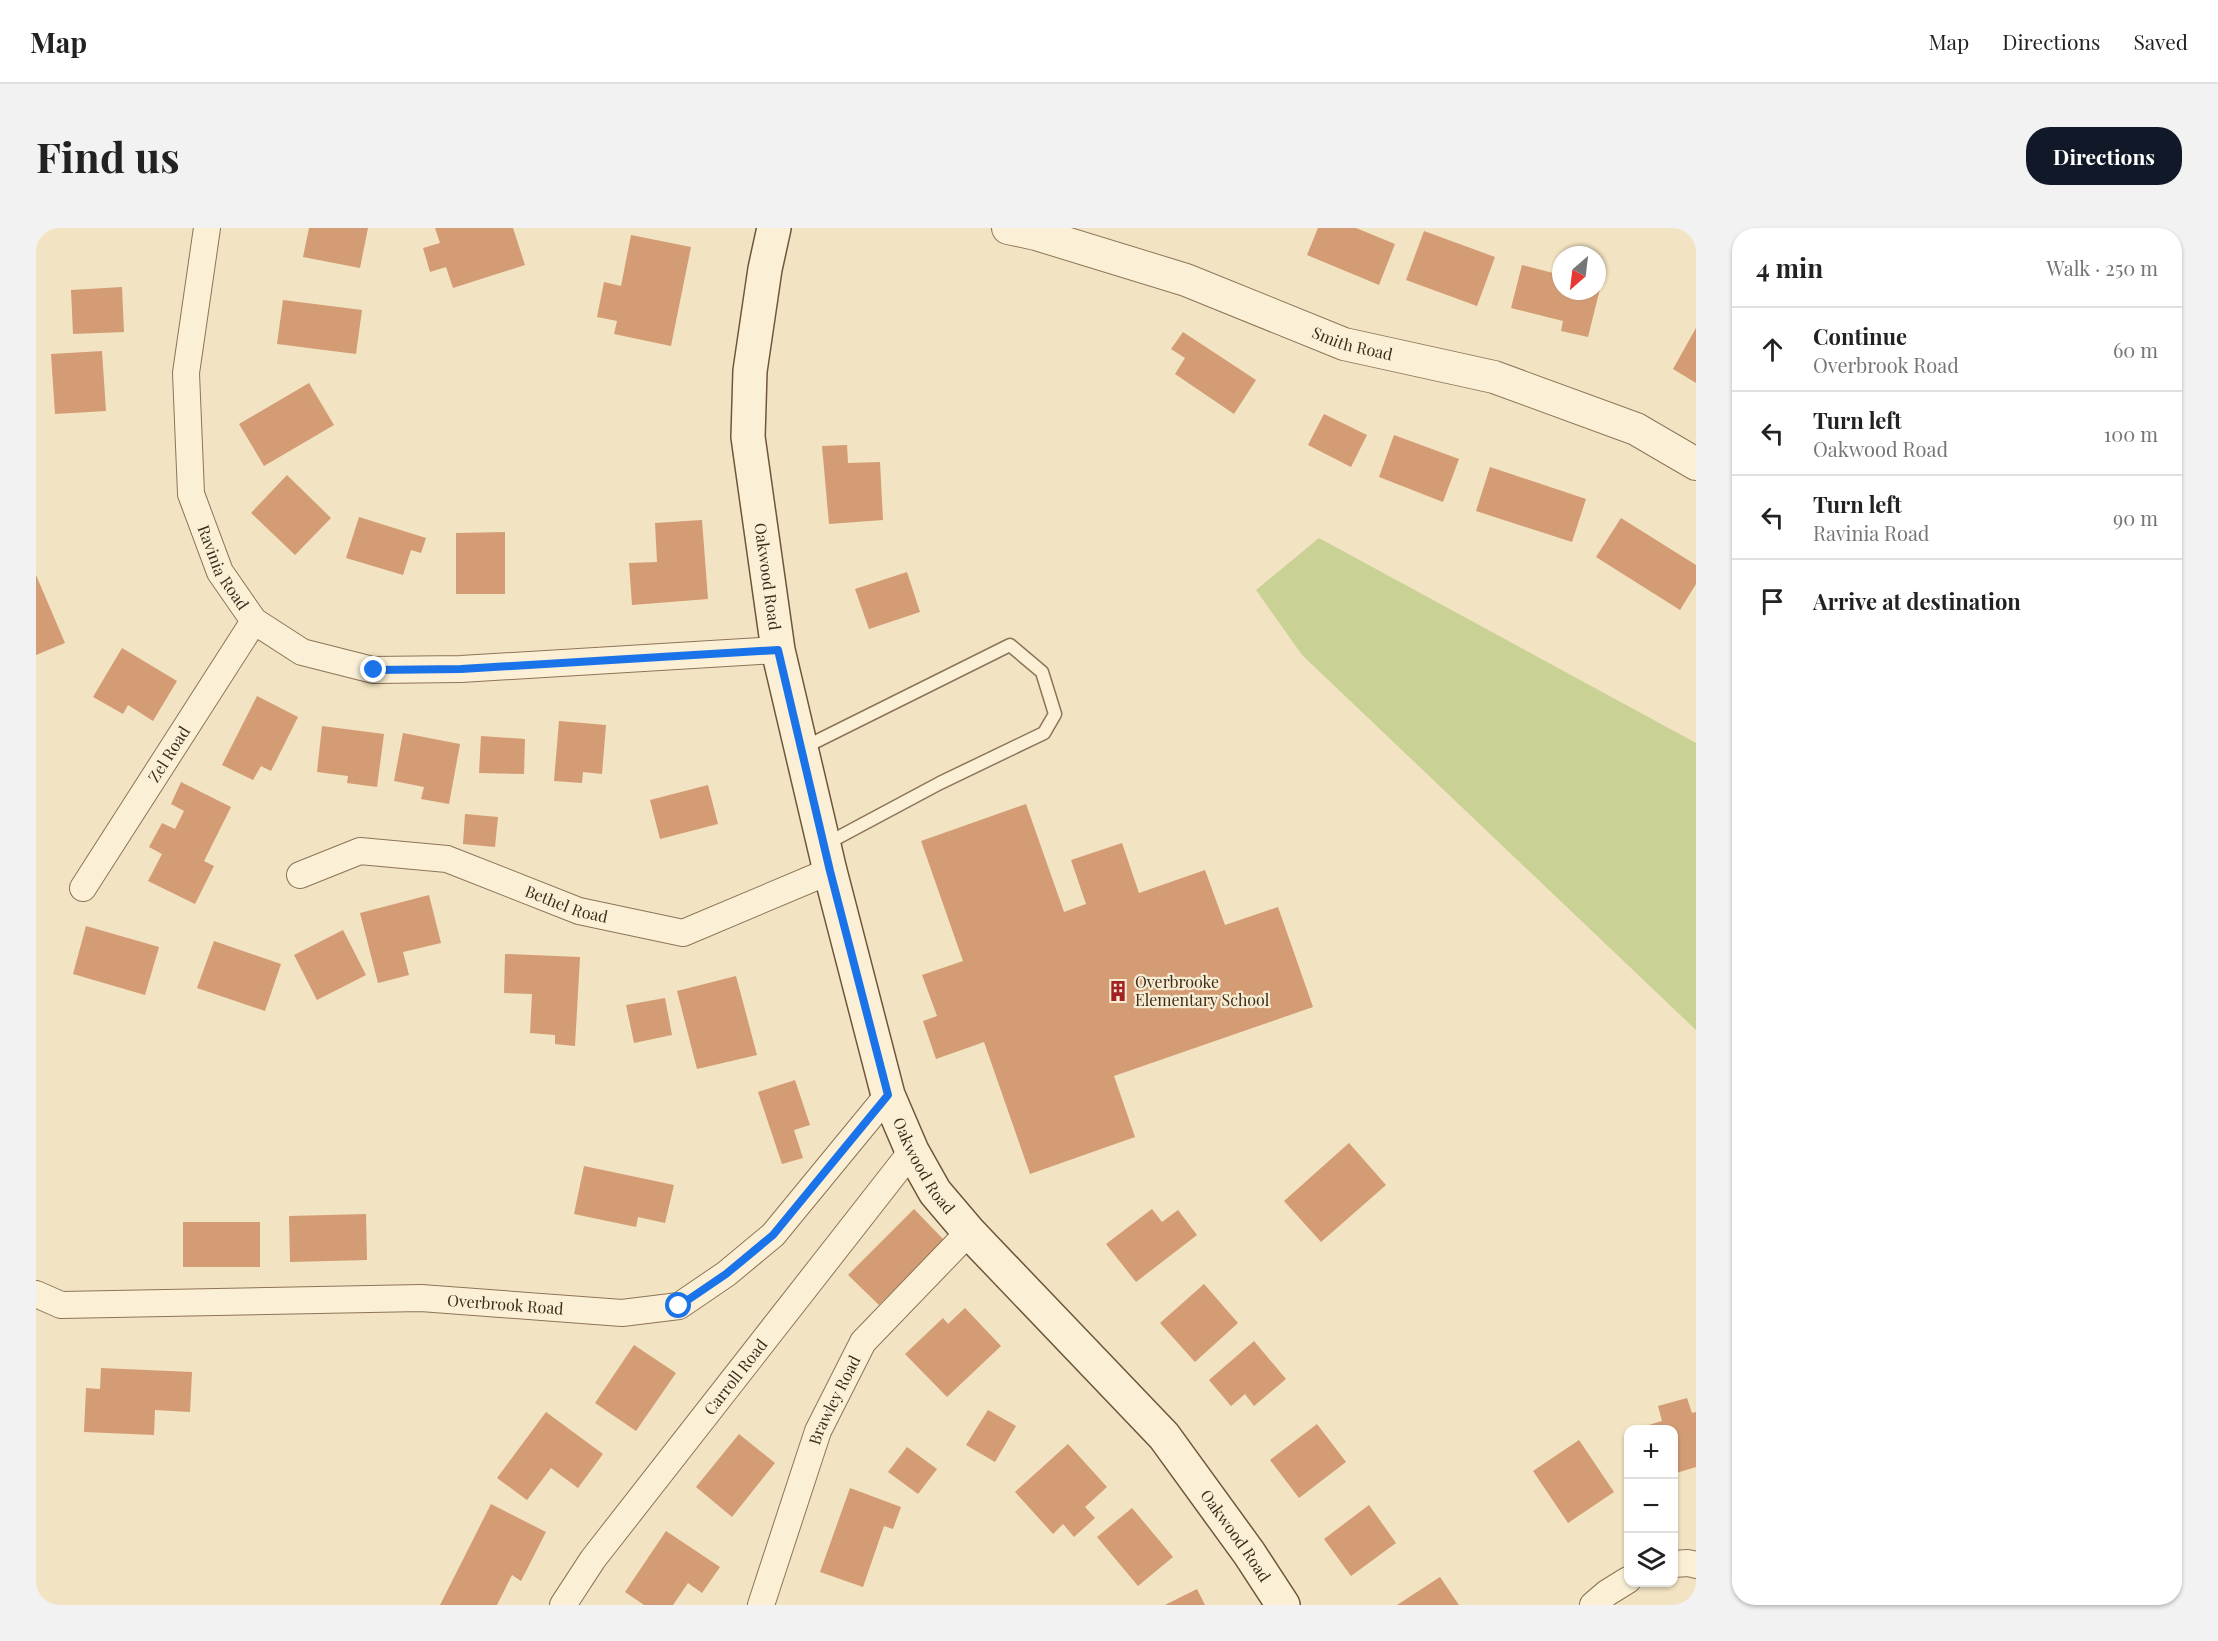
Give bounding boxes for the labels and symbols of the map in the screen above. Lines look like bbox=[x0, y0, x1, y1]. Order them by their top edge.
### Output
north arrow bbox=[1552, 246, 1606, 300]
street label: Smith Road bbox=[1309, 321, 1395, 364]
street label: Oakwood Road bbox=[750, 521, 786, 631]
street label: Ravinia Road bbox=[193, 522, 254, 614]
route end bbox=[360, 656, 386, 682]
street label: Zel Road bbox=[143, 722, 194, 786]
street label: Bethel Road bbox=[522, 880, 610, 927]
place label: Overbrooke Elementary School bbox=[1135, 971, 1270, 1010]
building icon: Overbrooke Elementary School bbox=[1106, 979, 1130, 1003]
street label: Oakwood Road bbox=[889, 1114, 960, 1218]
street label: Overbrook Road bbox=[446, 1289, 564, 1319]
route start bbox=[665, 1292, 691, 1318]
street label: Carroll Road bbox=[699, 1334, 771, 1419]
street label: Brawley Road bbox=[803, 1351, 865, 1447]
street label: Oakwood Road bbox=[1196, 1485, 1276, 1585]

